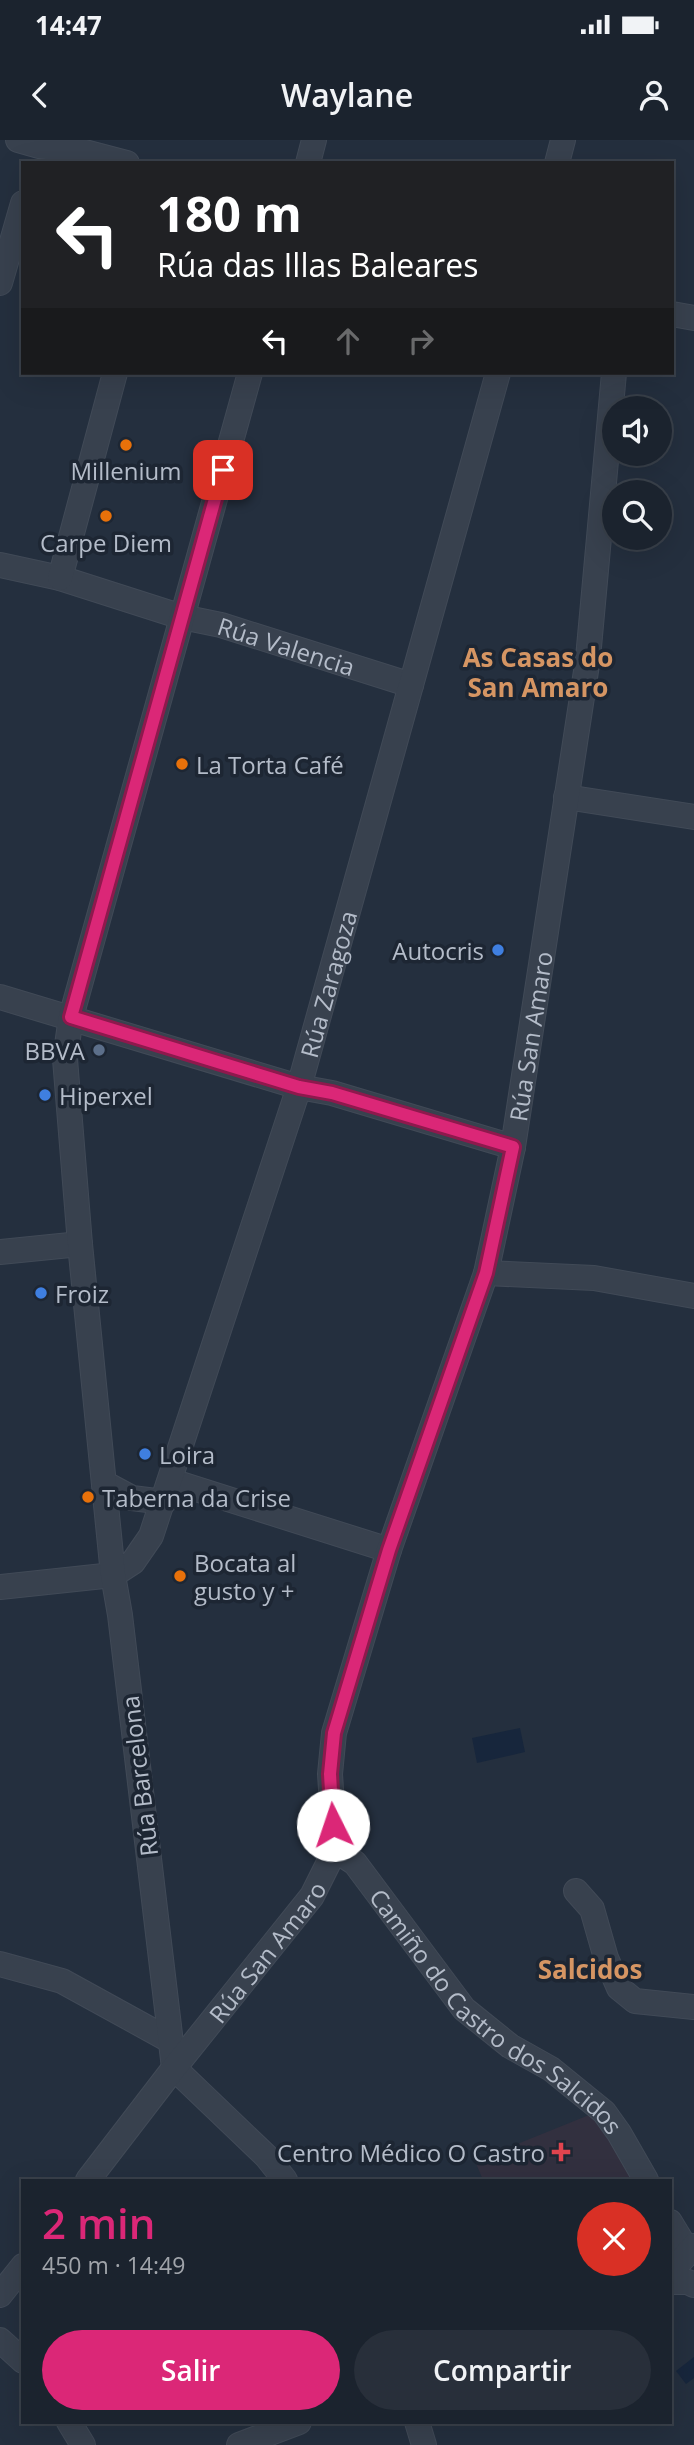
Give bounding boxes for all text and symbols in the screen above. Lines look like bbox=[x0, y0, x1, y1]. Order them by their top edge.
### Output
text: 14:47 bbox=[35, 7, 102, 43]
text: Waylane bbox=[281, 73, 413, 116]
icon: back bbox=[21, 76, 59, 114]
icon: person bbox=[635, 76, 673, 114]
text: 180 m bbox=[157, 180, 302, 246]
icon: left bbox=[42, 189, 133, 280]
text: Rúa das Illas Baleares bbox=[157, 243, 478, 286]
icon: left bbox=[256, 322, 294, 360]
icon: ahead bbox=[329, 322, 367, 360]
icon: right bbox=[402, 322, 440, 360]
map controls bbox=[602, 396, 672, 550]
button: sound bbox=[602, 396, 672, 466]
marker: Millenium bbox=[118, 437, 134, 453]
pin bbox=[193, 440, 253, 500]
icon: arrive bbox=[204, 451, 242, 489]
place label: Millenium bbox=[71, 454, 181, 487]
button: search bbox=[602, 480, 672, 550]
marker: Carpe Diem bbox=[98, 508, 114, 524]
place label: Carpe Diem bbox=[40, 526, 172, 559]
street label: Rúa Valencia bbox=[214, 609, 359, 683]
district label: As Casas do San Amaro bbox=[463, 639, 613, 705]
place label: La Torta Café bbox=[196, 748, 344, 781]
marker: La Torta Café bbox=[174, 756, 190, 772]
street label: Rúa Zaragoza bbox=[292, 906, 364, 1061]
place label: Autocris bbox=[392, 934, 484, 967]
marker: Autocris bbox=[490, 942, 506, 958]
street label: Rúa San Amaro bbox=[501, 949, 559, 1124]
place label: BBVA bbox=[25, 1034, 86, 1067]
marker: BBVA bbox=[91, 1042, 107, 1058]
place label: Hiperxel bbox=[59, 1079, 153, 1112]
marker: Hiperxel bbox=[37, 1087, 53, 1103]
place label: Froiz bbox=[55, 1277, 109, 1310]
marker: Froiz bbox=[33, 1285, 49, 1301]
place label: Loira bbox=[159, 1438, 215, 1471]
marker: Loira bbox=[137, 1446, 153, 1462]
place label: Taberna da Crise bbox=[102, 1481, 291, 1514]
marker: Taberna da Crise bbox=[80, 1489, 96, 1505]
place label: Bocata al gusto y + bbox=[194, 1546, 296, 1607]
marker: Bocata al gusto y + bbox=[172, 1568, 188, 1584]
street label: Rúa Barcelona bbox=[113, 1694, 165, 1858]
position arrow bbox=[296, 1788, 370, 1862]
street label: Rúa San Amaro bbox=[201, 1876, 333, 2029]
street label: Camiño do Castro dos Salcidos bbox=[363, 1881, 631, 2140]
district label: Salcidos bbox=[538, 1951, 642, 1987]
place label: Centro Médico O Castro bbox=[277, 2136, 545, 2169]
marker: Centro Médico O Castro bbox=[551, 2142, 571, 2162]
text: 2 min bbox=[42, 2194, 155, 2251]
button: close bbox=[577, 2202, 651, 2276]
text: 450 m · 14:49 bbox=[42, 2249, 185, 2281]
button: Salir bbox=[42, 2330, 340, 2410]
button: Compartir bbox=[354, 2330, 651, 2410]

